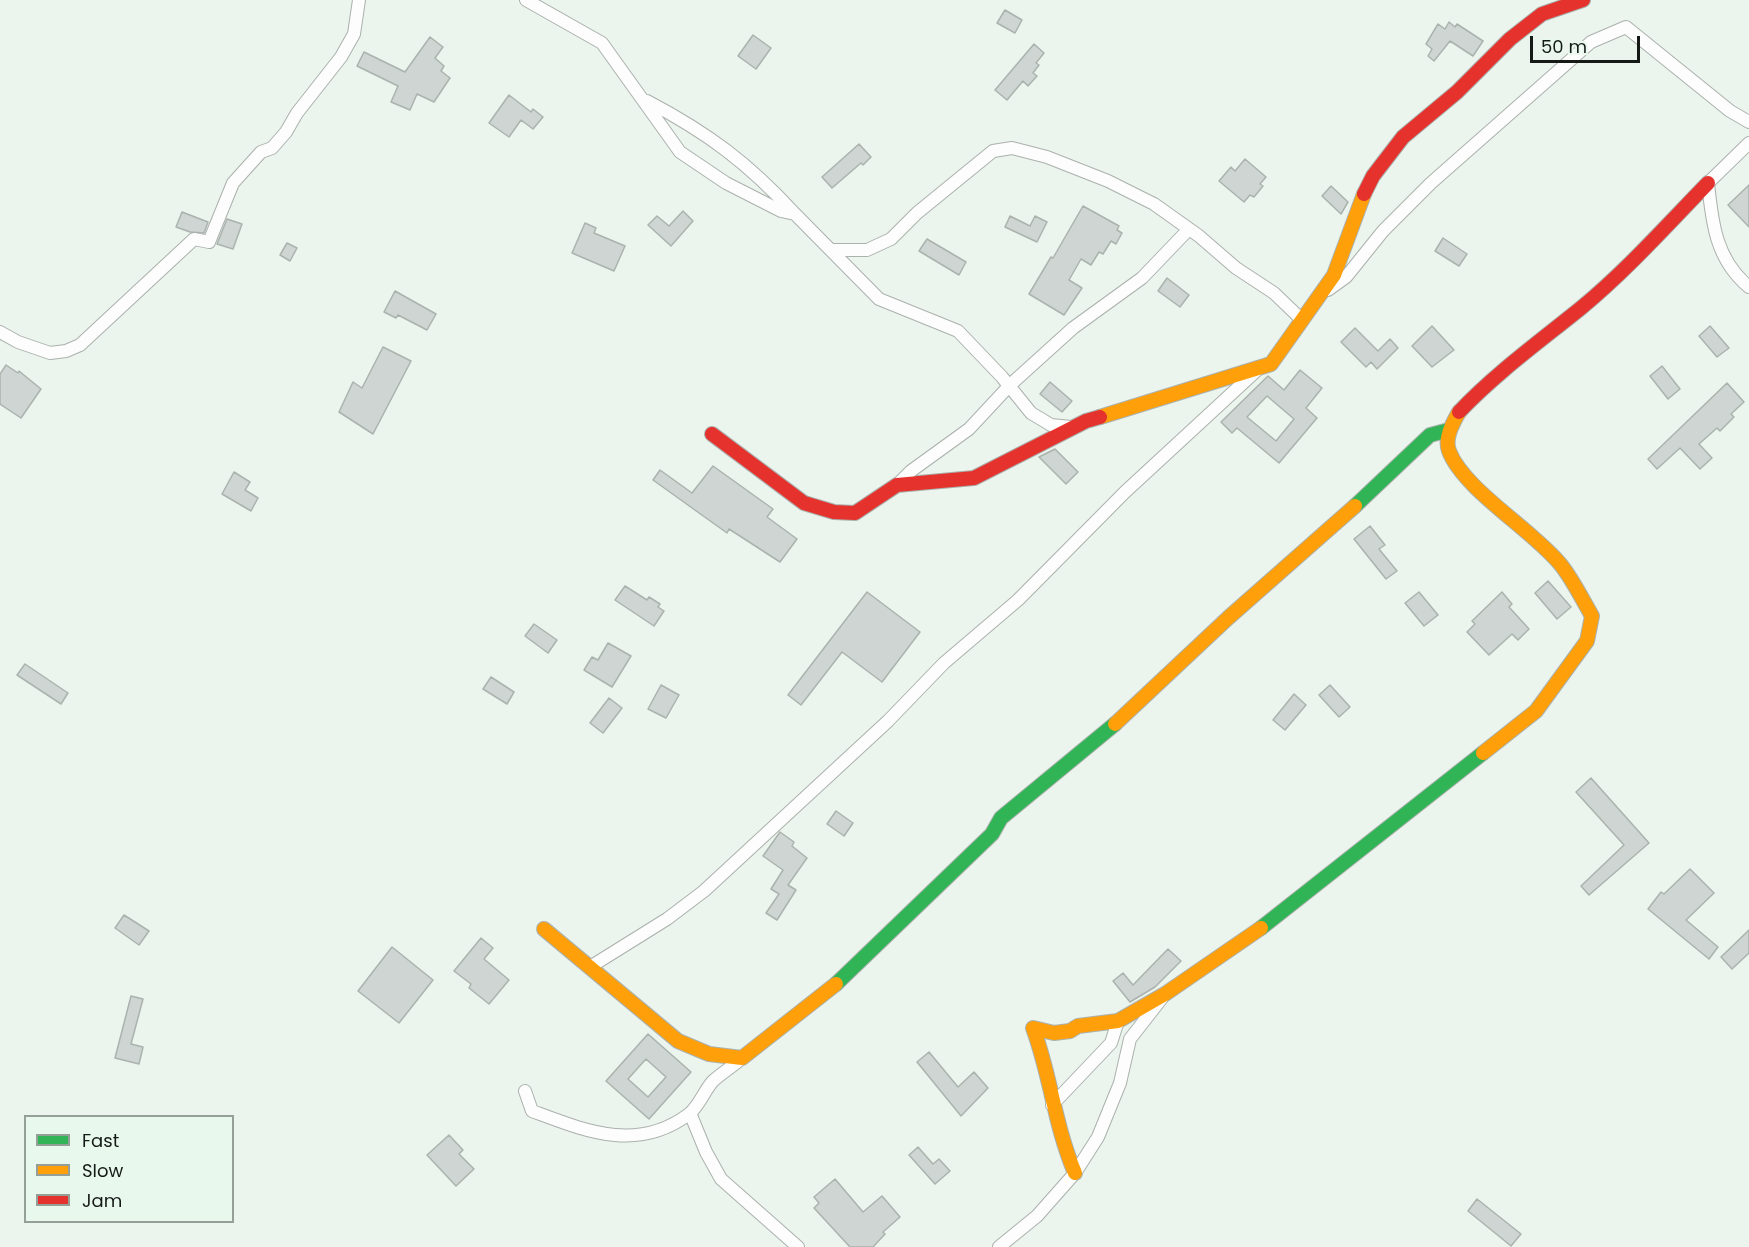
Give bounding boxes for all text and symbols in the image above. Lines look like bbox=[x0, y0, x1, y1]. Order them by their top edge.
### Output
scale bar bbox=[1533, 24, 1642, 62]
text: 50 m bbox=[1541, 34, 1587, 59]
legend bbox=[24, 1115, 234, 1223]
text: Fast bbox=[82, 1128, 119, 1153]
text: Slow bbox=[82, 1158, 123, 1183]
text: Jam bbox=[82, 1188, 122, 1213]

